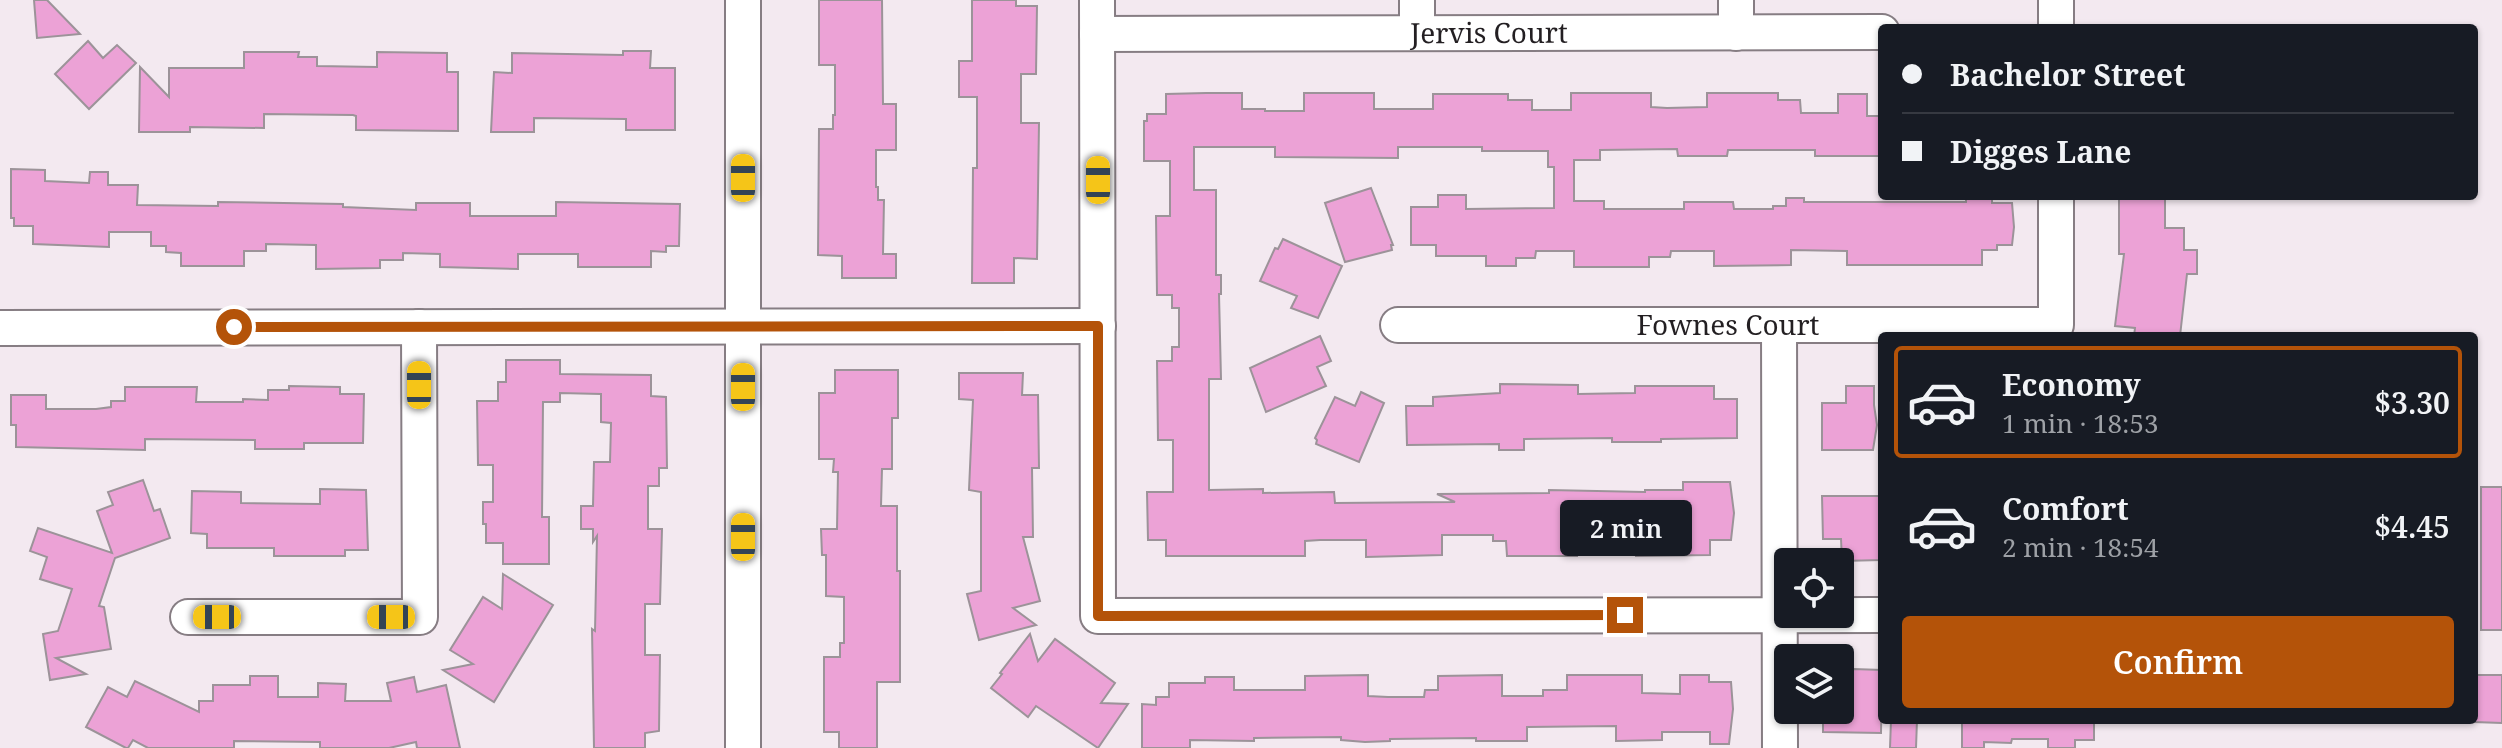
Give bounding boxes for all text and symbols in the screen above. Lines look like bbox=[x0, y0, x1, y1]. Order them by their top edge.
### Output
street label: Jervis Court bbox=[1409, 13, 1568, 51]
text: Bachelor Street bbox=[1950, 54, 2185, 95]
text: Digges Lane bbox=[1950, 131, 2131, 172]
car bbox=[731, 154, 755, 202]
car bbox=[1086, 156, 1110, 204]
street label: Fownes Court bbox=[1637, 305, 1820, 343]
route start bbox=[216, 309, 252, 345]
car bbox=[407, 361, 431, 409]
car bbox=[731, 363, 755, 411]
text: Economy bbox=[2002, 364, 2141, 405]
icon: car bbox=[1906, 366, 1978, 438]
text: $3.30 bbox=[2374, 382, 2450, 423]
text: 1 min · 18:53 bbox=[2002, 405, 2159, 441]
text: Comfort bbox=[2002, 488, 2129, 529]
icon: car bbox=[1906, 490, 1978, 562]
callout: 2 min bbox=[1559, 499, 1691, 555]
text: $4.45 bbox=[2374, 506, 2450, 547]
text: 2 min bbox=[1590, 510, 1662, 546]
car bbox=[731, 513, 755, 561]
text: 2 min · 18:54 bbox=[2002, 529, 2159, 565]
map controls bbox=[1774, 548, 1854, 724]
button: locate bbox=[1774, 548, 1854, 628]
route end bbox=[1607, 597, 1643, 633]
car bbox=[193, 605, 241, 629]
car bbox=[367, 605, 415, 629]
button: Confirm bbox=[1902, 616, 2454, 708]
button: layers bbox=[1774, 644, 1854, 724]

